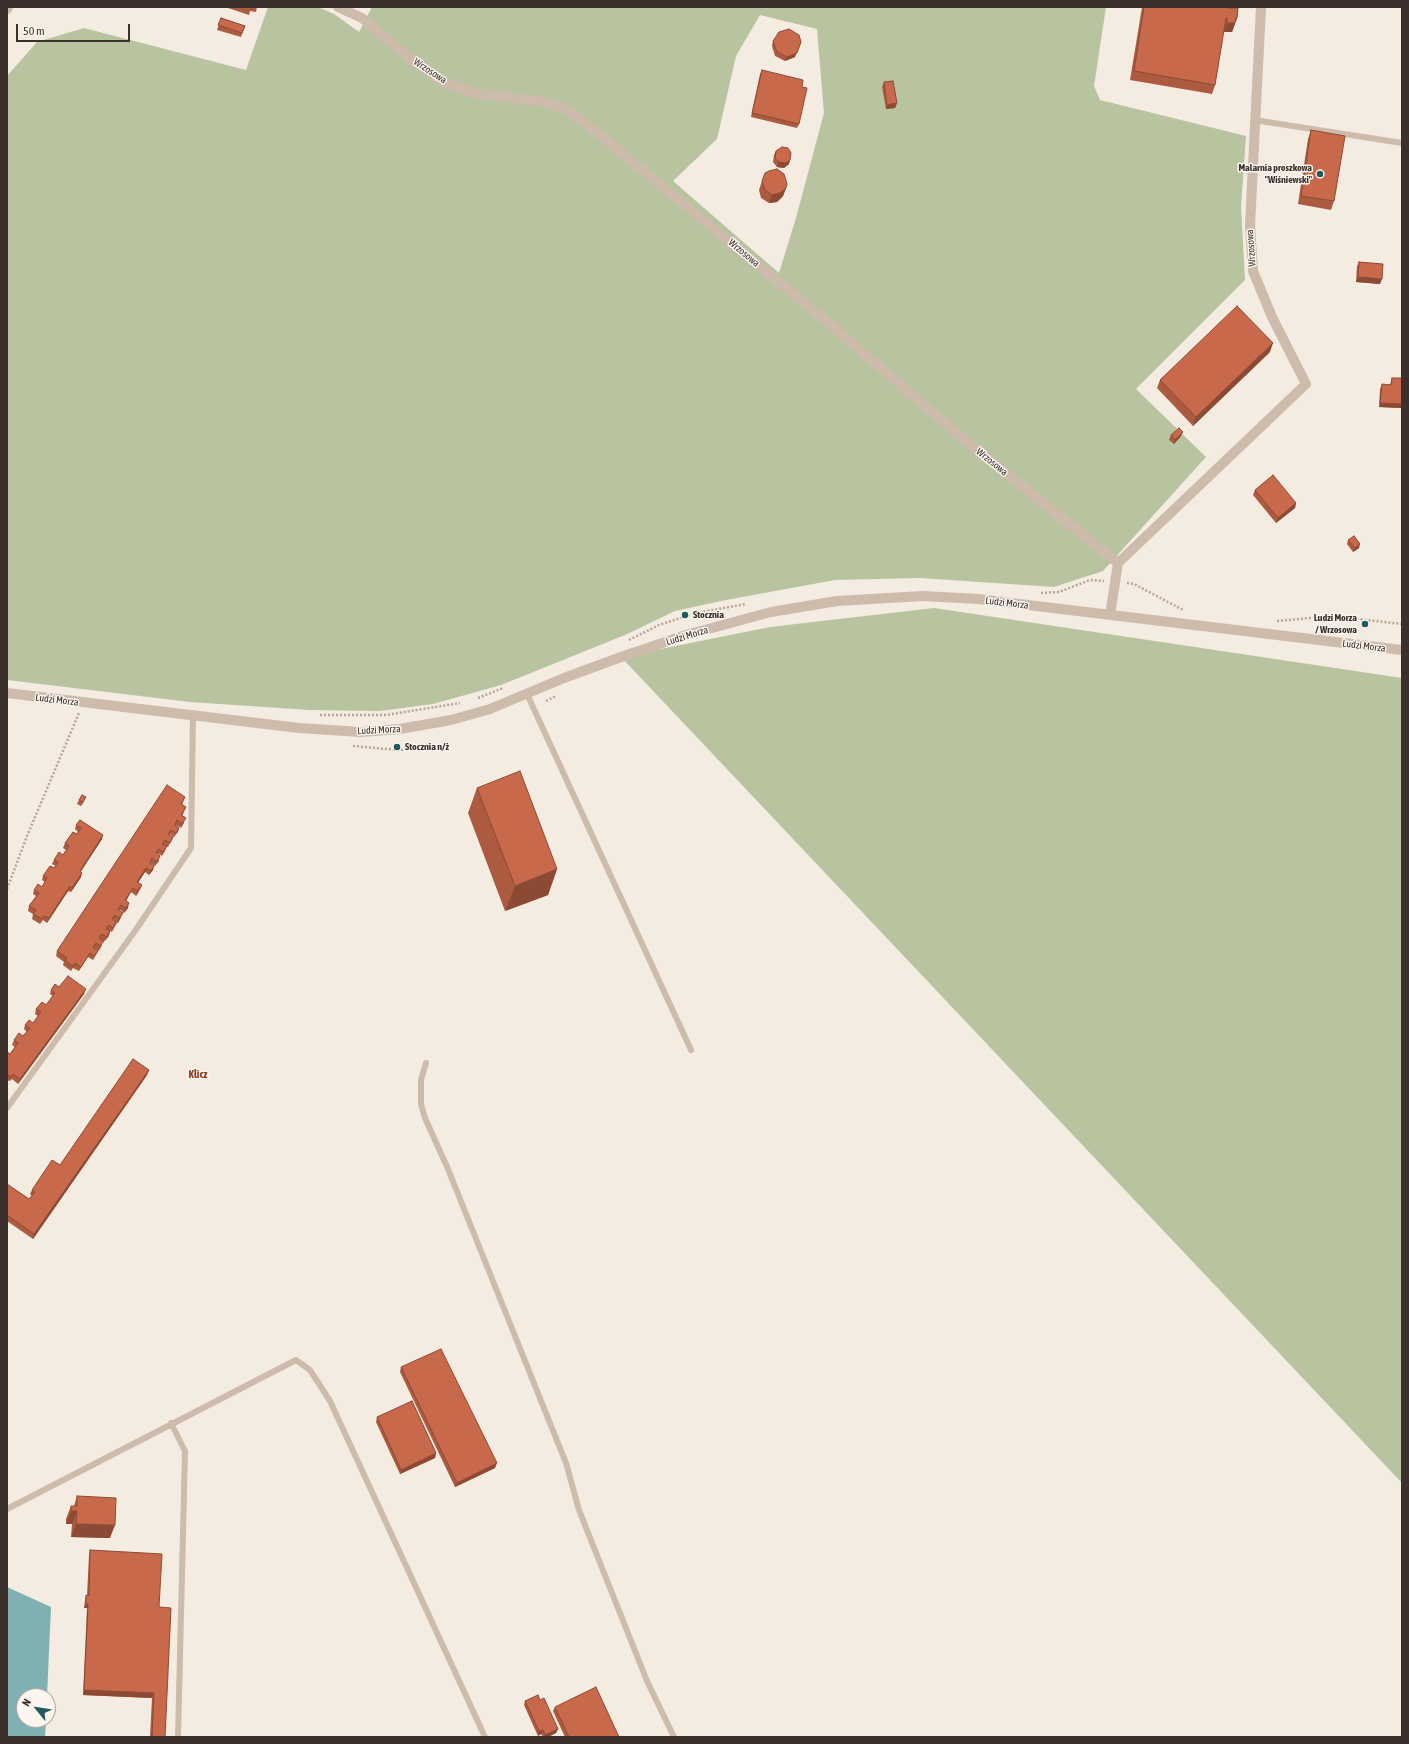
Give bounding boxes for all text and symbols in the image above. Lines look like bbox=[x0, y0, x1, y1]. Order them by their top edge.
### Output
scale bar bbox=[18, 16, 132, 42]
text: 50 m bbox=[23, 24, 45, 38]
street label: Wrzosowa bbox=[411, 56, 449, 86]
place label: Malarnia proszkowa "Wiśniewski" bbox=[1238, 162, 1312, 186]
marker: Malarnia proszkowa "Wiśniewski" bbox=[1315, 169, 1325, 179]
street label: Wrzosowa bbox=[1244, 229, 1258, 267]
street label: Wrzosowa bbox=[726, 236, 762, 270]
street label: Wrzosowa bbox=[974, 446, 1010, 478]
street label: Ludzi Morza bbox=[985, 594, 1029, 612]
place label: Stocznia bbox=[693, 609, 724, 621]
marker: Stocznia bbox=[680, 610, 690, 620]
place label: Ludzi Morza / Wrzosowa bbox=[1314, 612, 1357, 636]
marker: Ludzi Morza / Wrzosowa bbox=[1360, 619, 1370, 629]
street label: Ludzi Morza bbox=[665, 624, 709, 648]
street label: Ludzi Morza bbox=[1342, 637, 1386, 655]
street label: Ludzi Morza bbox=[35, 691, 79, 709]
street label: Ludzi Morza bbox=[357, 723, 401, 737]
place label: Stocznia n/ż bbox=[405, 741, 449, 753]
marker: Stocznia n/ż bbox=[392, 742, 402, 752]
district label: Klicz bbox=[189, 1068, 207, 1082]
north arrow bbox=[16, 1688, 56, 1728]
text: N bbox=[20, 1697, 33, 1708]

